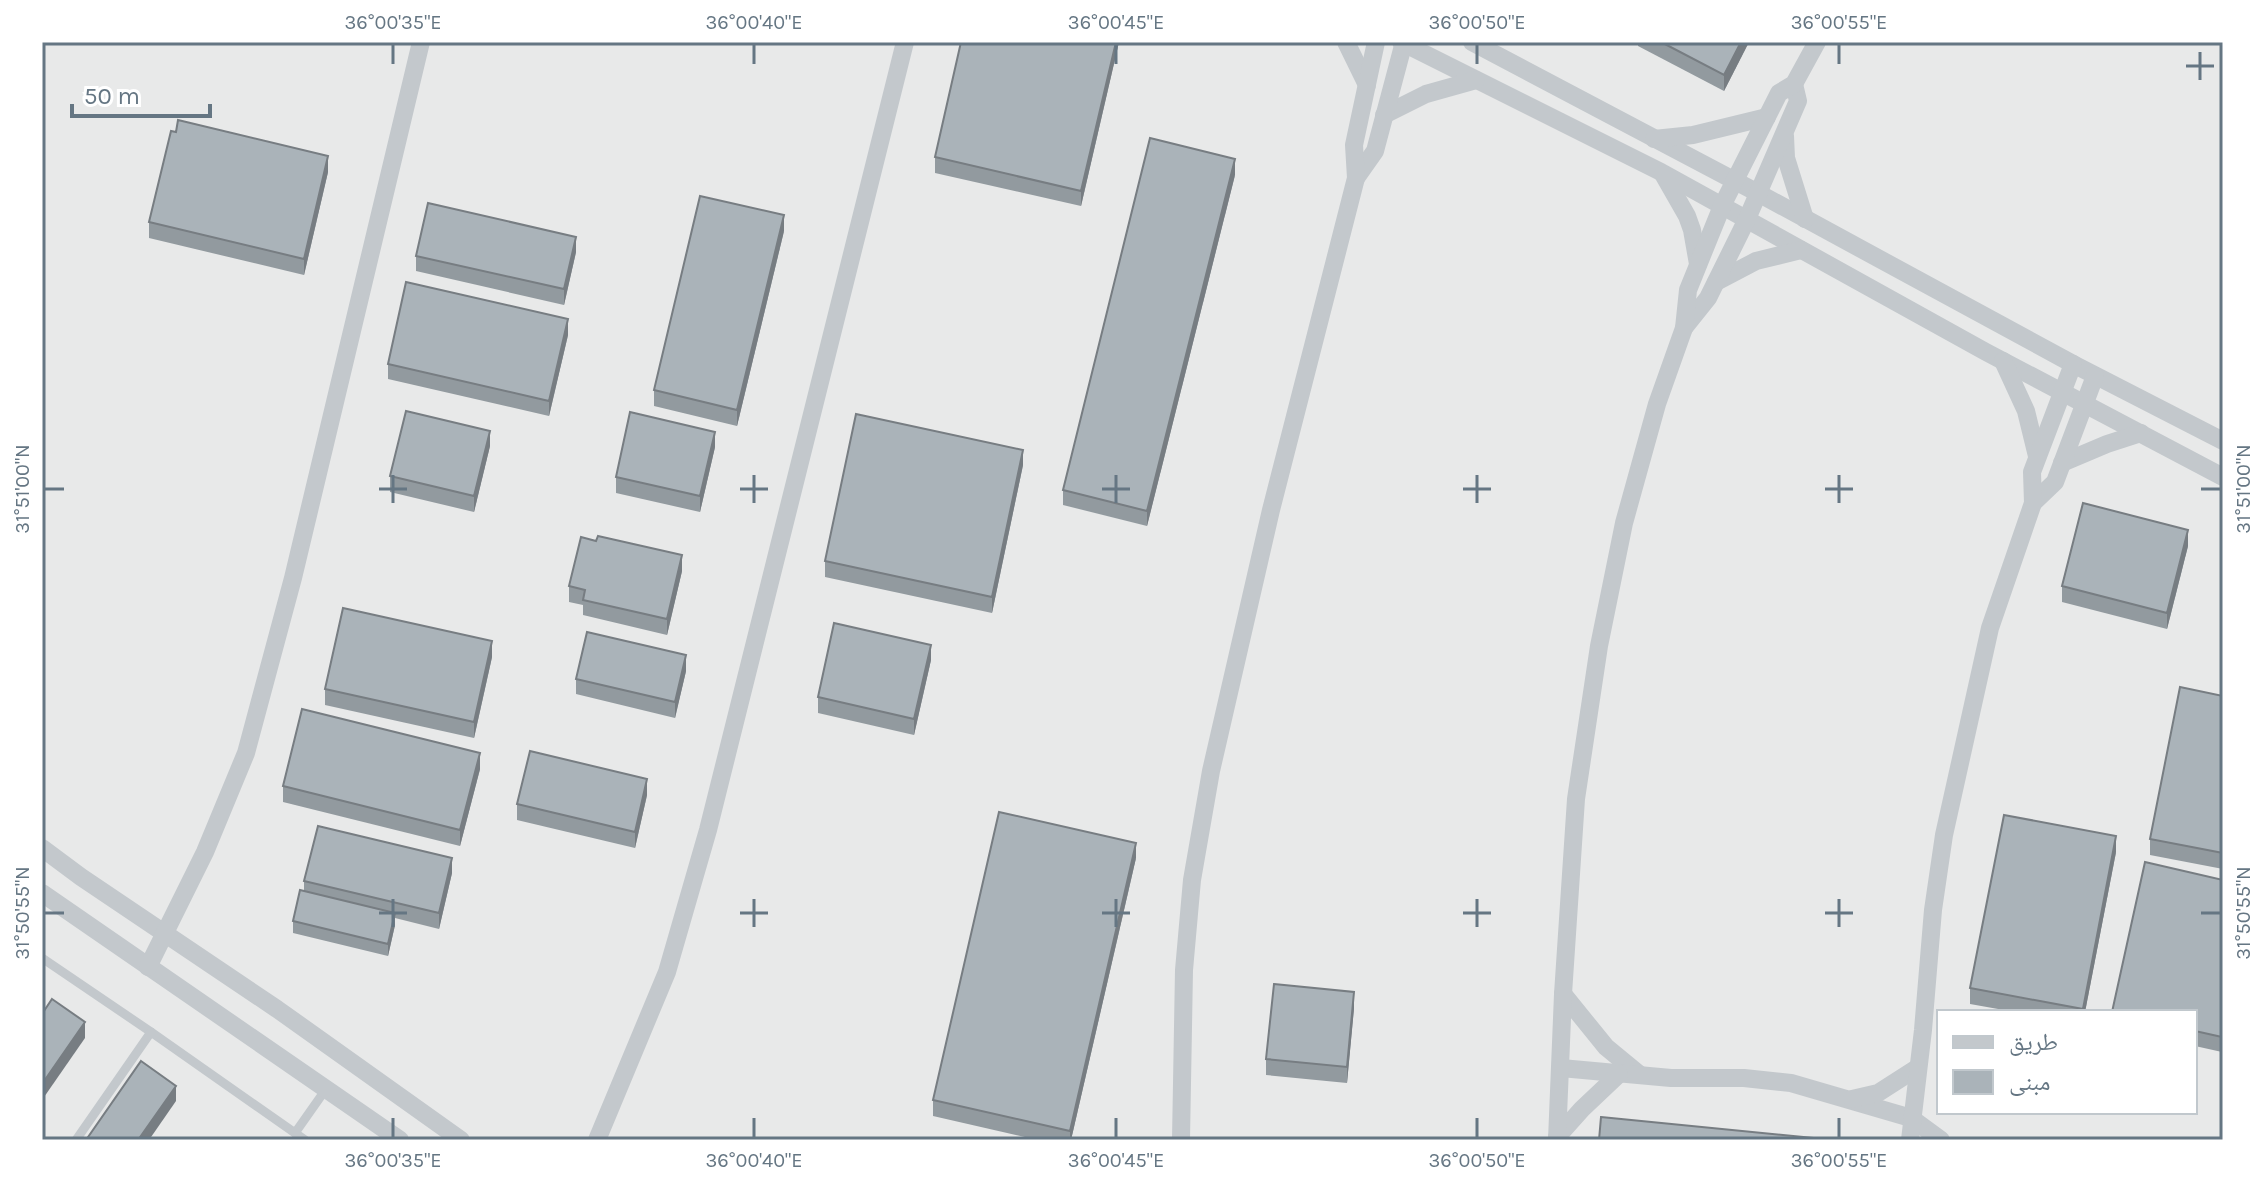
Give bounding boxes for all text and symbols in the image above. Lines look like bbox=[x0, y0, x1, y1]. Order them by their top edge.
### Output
text: 36°00'35"E bbox=[345, 11, 441, 34]
text: 36°00'40"E bbox=[706, 11, 802, 34]
text: 36°00'45"E bbox=[1068, 11, 1164, 34]
text: 36°00'50"E bbox=[1428, 11, 1526, 34]
text: 36°00'55"E bbox=[1791, 11, 1887, 34]
scale bar bbox=[72, 68, 210, 118]
text: 50 m bbox=[84, 82, 140, 110]
text: 31°51'00"N bbox=[11, 444, 34, 534]
text: 31°51'00"N bbox=[2232, 444, 2255, 534]
text: 31°50'55"N bbox=[11, 866, 34, 960]
text: 31°50'55"N bbox=[2232, 866, 2255, 960]
legend bbox=[1937, 1010, 2197, 1114]
text: طريق bbox=[2009, 1028, 2058, 1056]
text: مبنى bbox=[2009, 1068, 2050, 1096]
text: 36°00'35"E bbox=[345, 1149, 441, 1172]
text: 36°00'40"E bbox=[706, 1149, 802, 1172]
text: 36°00'45"E bbox=[1068, 1149, 1164, 1172]
text: 36°00'50"E bbox=[1428, 1149, 1526, 1172]
text: 36°00'55"E bbox=[1791, 1149, 1887, 1172]

